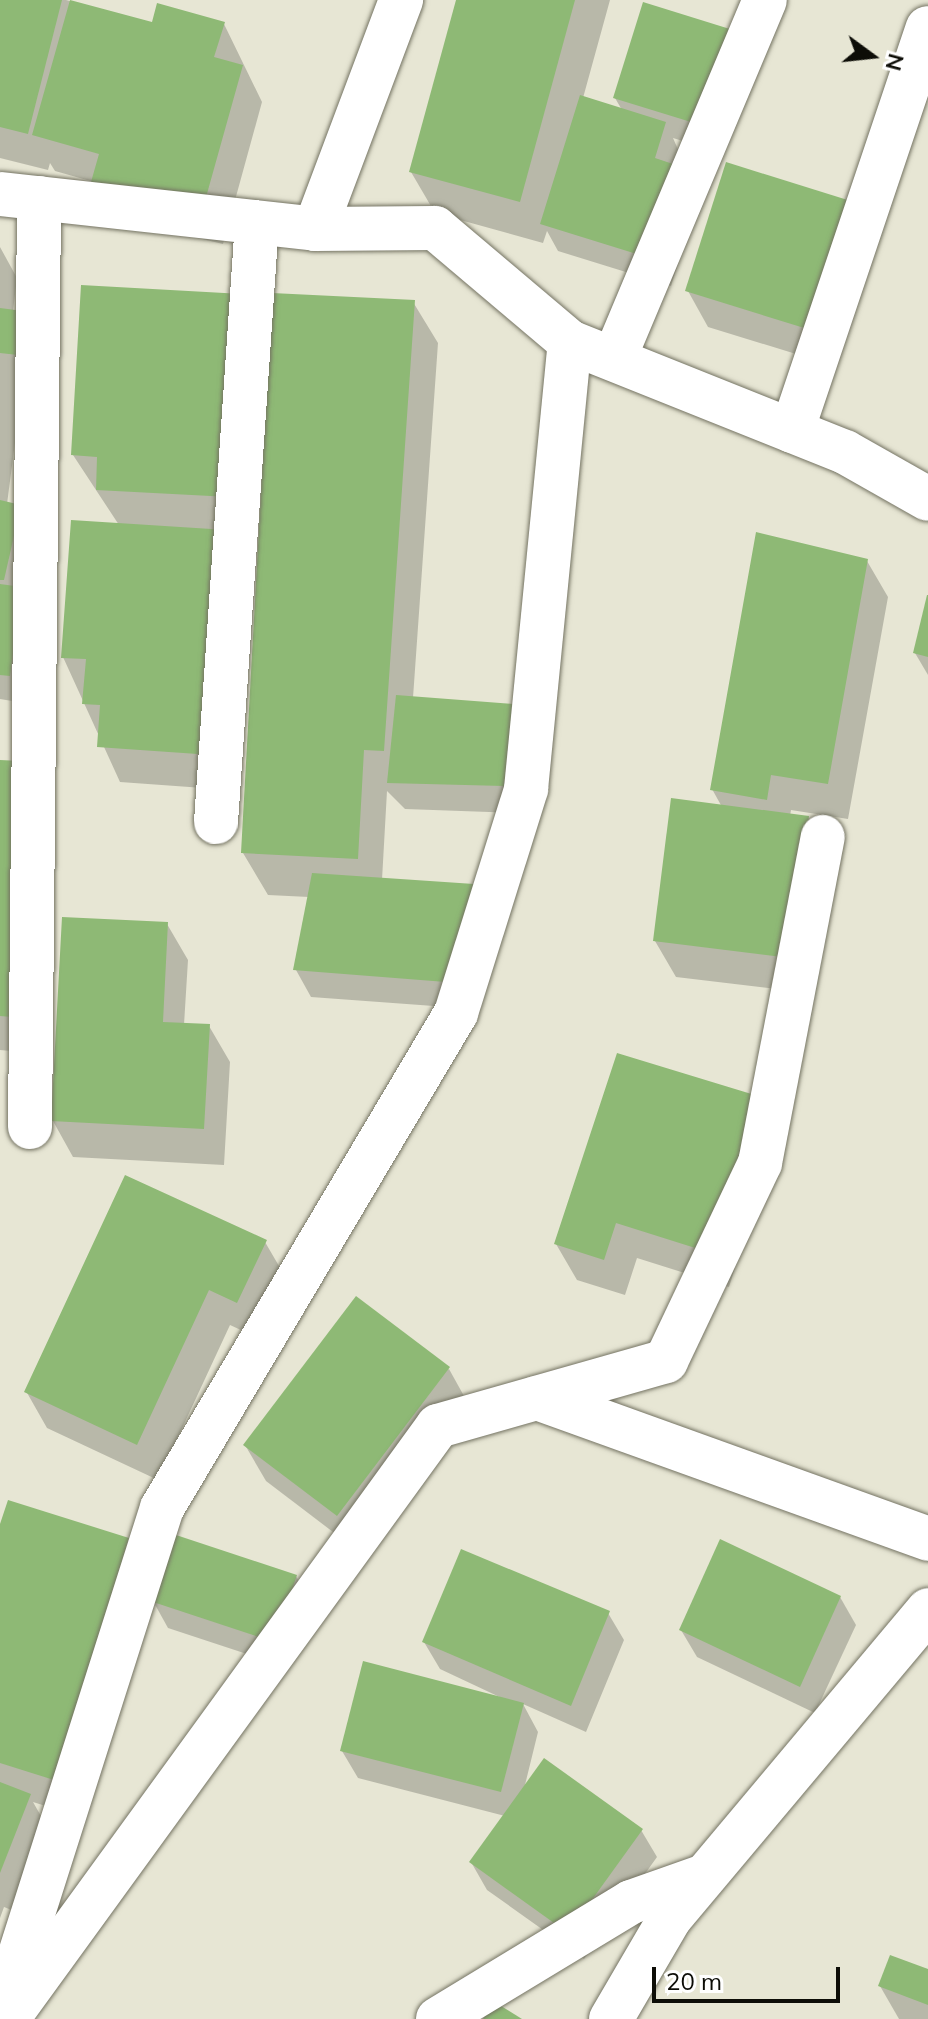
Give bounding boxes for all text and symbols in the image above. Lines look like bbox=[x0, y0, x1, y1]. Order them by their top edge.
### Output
north arrow bbox=[832, 16, 912, 96]
text: N bbox=[880, 51, 911, 74]
scale bar bbox=[656, 1951, 844, 2001]
text: 20 m bbox=[666, 1966, 722, 1996]

